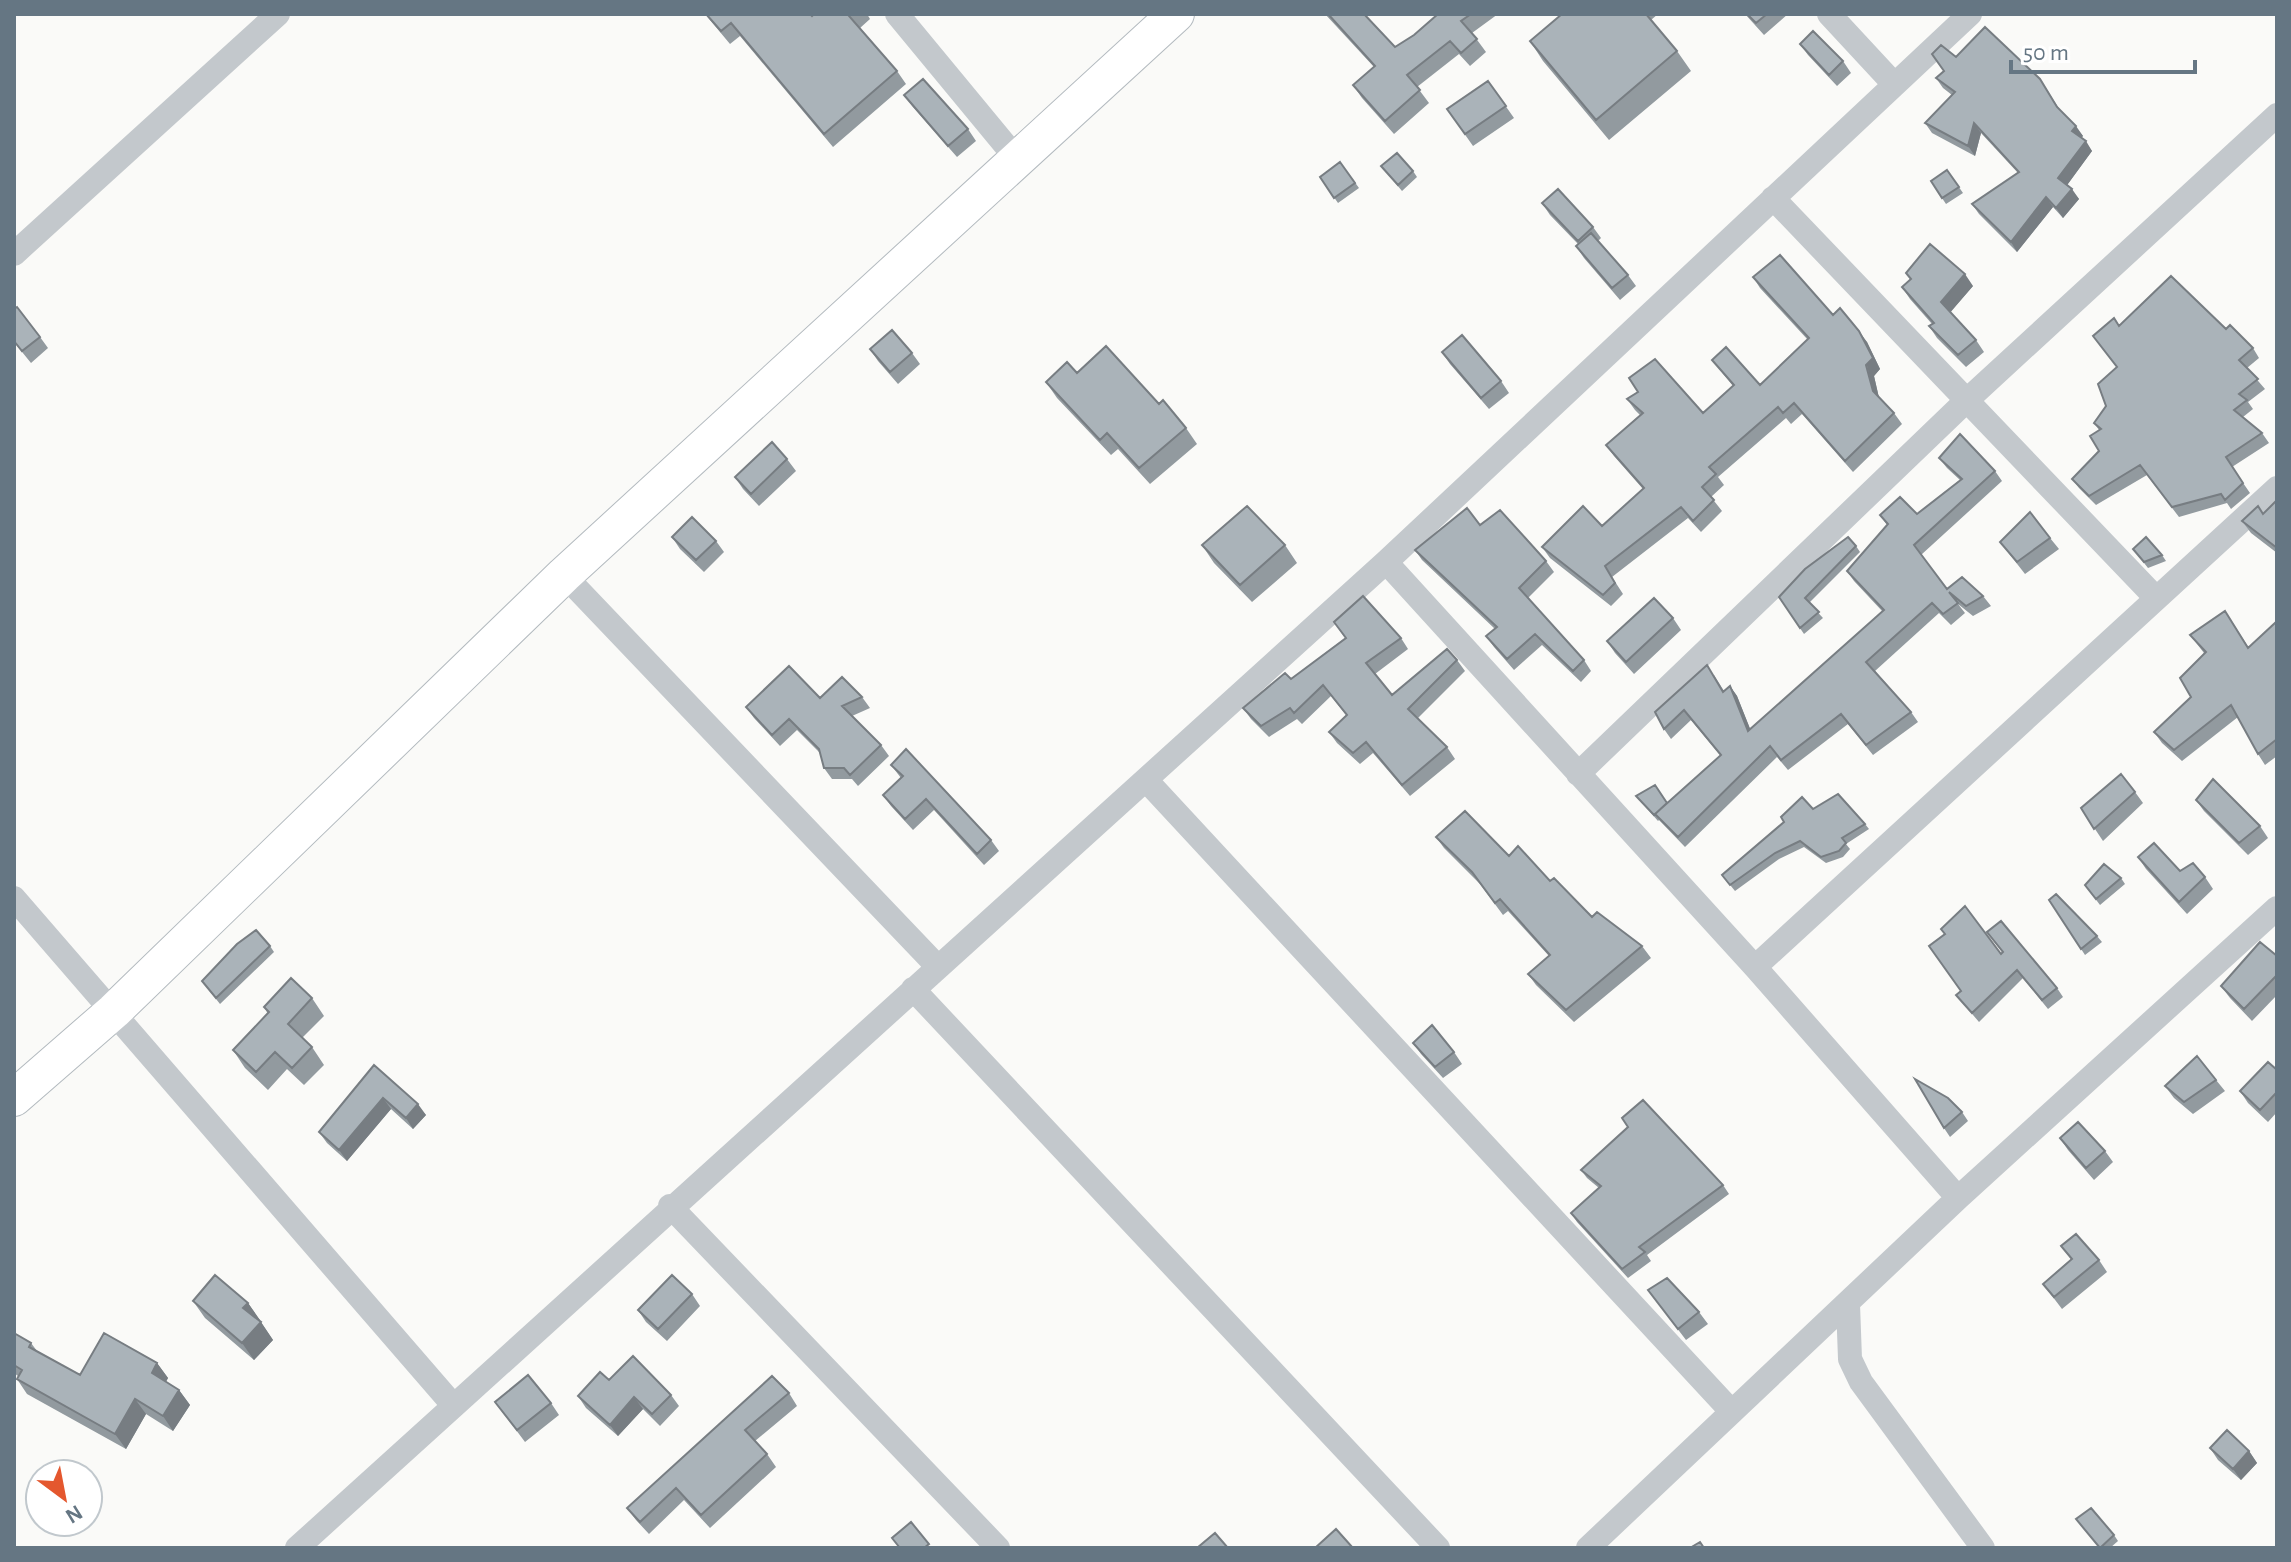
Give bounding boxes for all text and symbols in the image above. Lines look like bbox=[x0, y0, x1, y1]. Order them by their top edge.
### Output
scale bar bbox=[2011, 24, 2195, 74]
text: 50 m bbox=[2023, 41, 2069, 65]
north arrow bbox=[24, 1458, 104, 1538]
text: N bbox=[62, 1501, 86, 1527]

